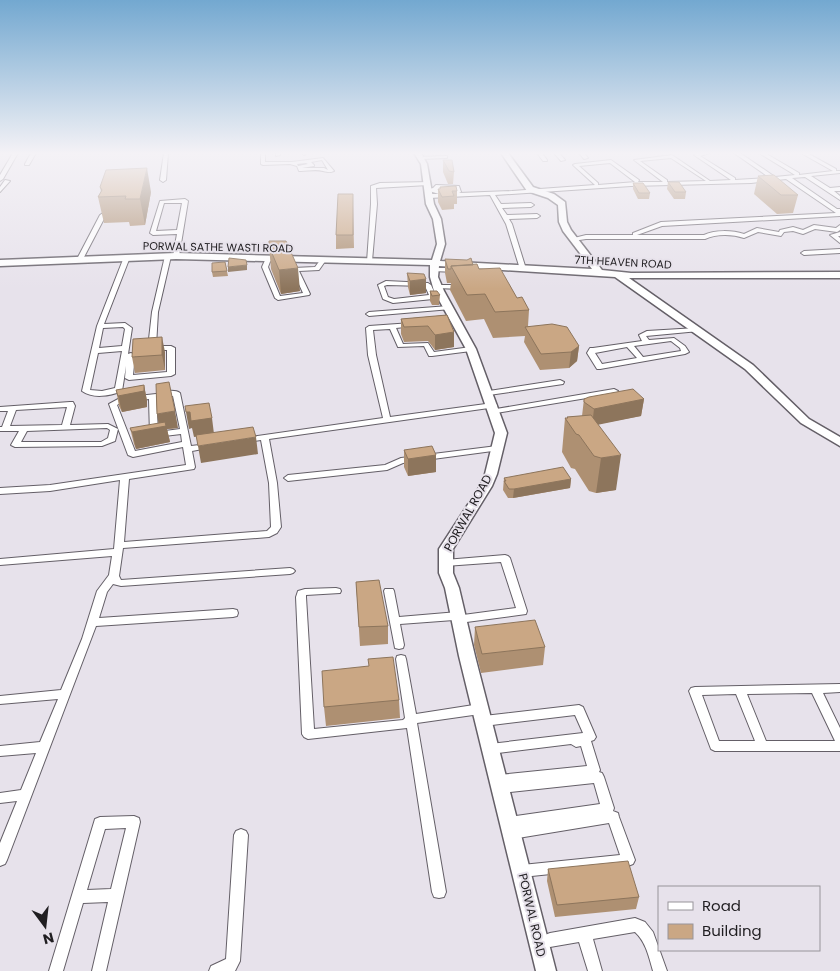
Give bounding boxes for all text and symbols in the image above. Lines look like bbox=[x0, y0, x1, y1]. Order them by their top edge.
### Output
street label: PORWAL SATHE WASTI ROAD bbox=[143, 238, 293, 256]
street label: 7TH HEAVEN ROAD bbox=[574, 251, 672, 273]
street label: PORWAL ROAD bbox=[439, 471, 496, 554]
street label: PORWAL ROAD bbox=[515, 871, 550, 958]
legend bbox=[658, 886, 820, 951]
text: Road bbox=[702, 895, 741, 916]
north arrow bbox=[20, 901, 70, 951]
text: Building bbox=[702, 920, 762, 941]
text: N bbox=[41, 928, 56, 950]

